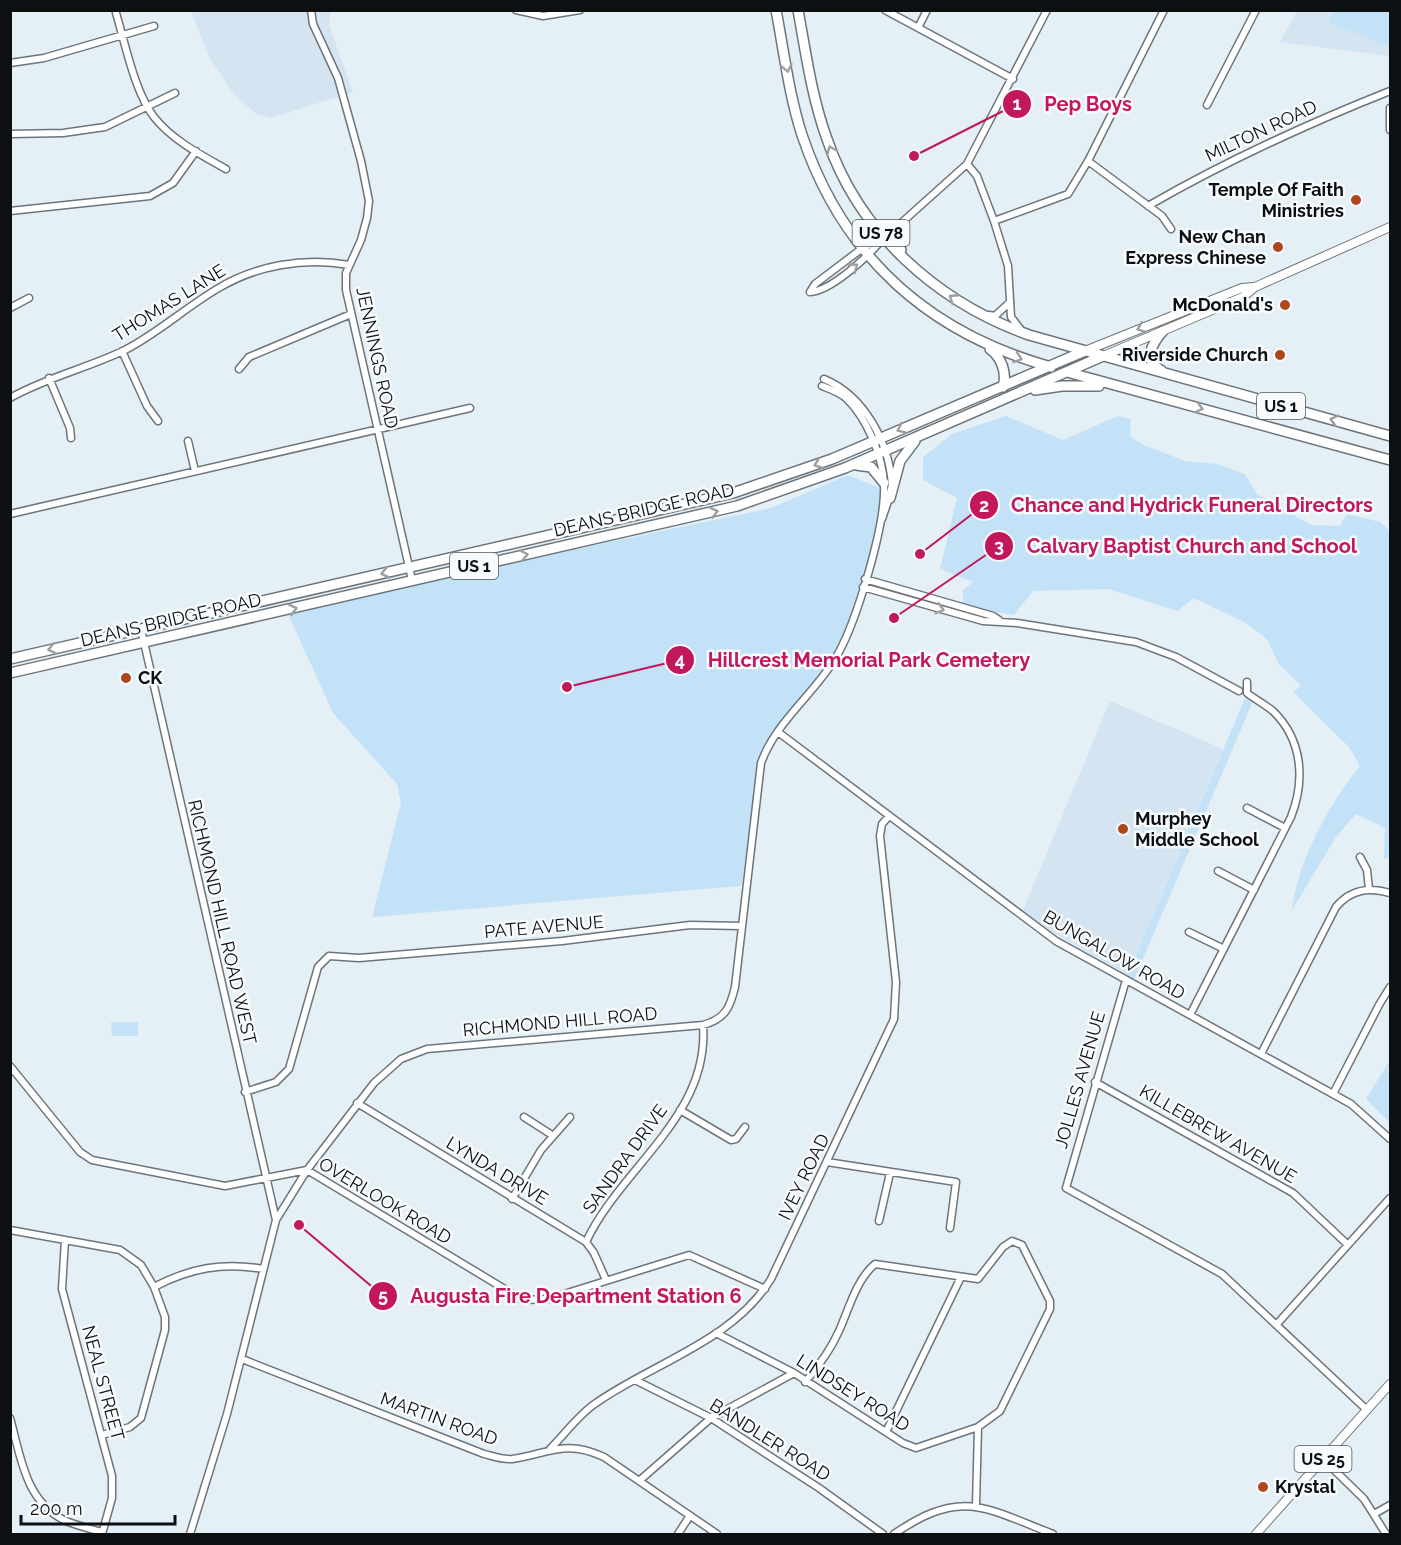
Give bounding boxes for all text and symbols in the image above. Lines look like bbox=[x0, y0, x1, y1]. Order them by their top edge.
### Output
one-way arrow bbox=[780, 63, 793, 73]
callout: Pep Boys bbox=[1002, 85, 1144, 123]
text: Pep Boys bbox=[1044, 92, 1132, 116]
text: 1 bbox=[1013, 93, 1022, 114]
street label: MILTON ROAD bbox=[1201, 95, 1320, 166]
one-way arrow bbox=[826, 146, 838, 157]
place label: Temple Of Faith Ministries bbox=[1208, 179, 1344, 221]
marker: Temple Of Faith Ministries bbox=[1349, 193, 1363, 207]
road number: US 78 bbox=[852, 220, 910, 246]
place label: New Chan Express Chinese bbox=[1125, 226, 1266, 268]
marker: New Chan Express Chinese bbox=[1271, 240, 1285, 254]
street label: THOMAS LANE bbox=[109, 260, 229, 346]
one-way arrow bbox=[847, 263, 858, 274]
street label: JENNINGS ROAD bbox=[352, 285, 403, 431]
place label: McDonald's bbox=[1172, 294, 1273, 315]
one-way arrow bbox=[949, 295, 960, 306]
marker: McDonald's bbox=[1278, 298, 1292, 312]
one-way arrow bbox=[1137, 321, 1147, 334]
place label: Riverside Church bbox=[1122, 344, 1268, 365]
marker: Riverside Church bbox=[1273, 348, 1287, 362]
one-way arrow bbox=[1012, 350, 1023, 363]
road number: US 1 bbox=[1257, 393, 1305, 419]
one-way arrow bbox=[1194, 401, 1204, 414]
one-way arrow bbox=[1329, 415, 1339, 428]
one-way arrow bbox=[896, 421, 907, 433]
one-way arrow bbox=[813, 457, 824, 469]
street label: DEANS BRIDGE ROAD bbox=[552, 478, 736, 541]
callout: Chance and Hydrick Funeral Directors bbox=[969, 486, 1385, 524]
text: Chance and Hydrick Funeral Directors bbox=[1011, 493, 1373, 517]
text: 2 bbox=[979, 495, 989, 516]
one-way arrow bbox=[709, 507, 719, 520]
callout: Calvary Baptist Church and School bbox=[984, 527, 1369, 565]
text: Calvary Baptist Church and School bbox=[1027, 534, 1358, 558]
text: 3 bbox=[994, 535, 1004, 556]
one-way arrow bbox=[518, 549, 528, 562]
road number: US 1 bbox=[450, 553, 498, 579]
one-way arrow bbox=[380, 566, 390, 579]
street label: DEANS BRIDGE ROAD bbox=[79, 588, 263, 651]
one-way arrow bbox=[934, 602, 945, 614]
one-way arrow bbox=[288, 603, 298, 616]
callout: Hillcrest Memorial Park Cemetery bbox=[665, 641, 1042, 679]
one-way arrow bbox=[47, 642, 57, 655]
text: Hillcrest Memorial Park Cemetery bbox=[708, 648, 1030, 672]
text: 4 bbox=[675, 649, 685, 670]
place label: CK bbox=[138, 667, 163, 688]
marker: CK bbox=[119, 671, 133, 685]
street label: RICHMOND HILL ROAD WEST bbox=[184, 797, 261, 1046]
place label: Murphey Middle School bbox=[1135, 808, 1259, 850]
marker: Murphey Middle School bbox=[1116, 822, 1130, 836]
street label: BUNGALOW ROAD bbox=[1040, 905, 1189, 1004]
street label: PATE AVENUE bbox=[483, 911, 605, 942]
street label: RICHMOND HILL ROAD bbox=[462, 1003, 658, 1040]
street label: JOLLES AVENUE bbox=[1050, 1009, 1109, 1151]
street label: KILLEBREW AVENUE bbox=[1136, 1080, 1300, 1187]
street label: SANDRA DRIVE bbox=[578, 1100, 671, 1217]
street label: IVEY ROAD bbox=[774, 1130, 833, 1223]
street label: LYNDA DRIVE bbox=[443, 1132, 552, 1209]
street label: OVERLOOK ROAD bbox=[315, 1153, 455, 1248]
callout: Augusta Fire Department Station 6 bbox=[368, 1277, 754, 1315]
text: Augusta Fire Department Station 6 bbox=[410, 1284, 742, 1308]
text: 5 bbox=[378, 1285, 388, 1306]
street label: NEAL STREET bbox=[78, 1323, 129, 1443]
street label: LINDSEY ROAD bbox=[793, 1349, 914, 1436]
street label: MARTIN ROAD bbox=[378, 1388, 501, 1450]
street label: BANDLER ROAD bbox=[706, 1394, 835, 1485]
road number: US 25 bbox=[1294, 1446, 1352, 1472]
place label: Krystal bbox=[1275, 1476, 1336, 1497]
marker: Krystal bbox=[1256, 1480, 1270, 1494]
scale bar bbox=[21, 1488, 176, 1526]
text: 200 m bbox=[30, 1498, 83, 1519]

